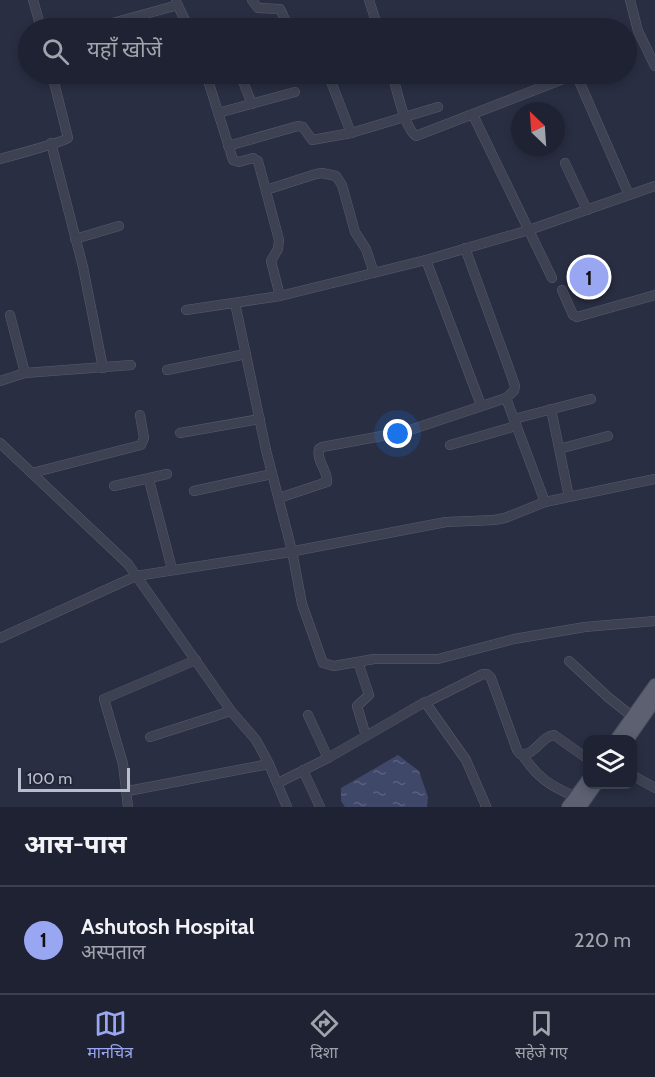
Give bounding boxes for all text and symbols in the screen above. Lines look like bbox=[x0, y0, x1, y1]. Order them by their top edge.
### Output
search box bbox=[18, 18, 637, 84]
icon: search bbox=[39, 35, 72, 68]
text: यहाँ खोजें bbox=[87, 36, 162, 63]
north arrow bbox=[511, 102, 565, 156]
pin: 1 bbox=[570, 254, 608, 300]
your location bbox=[383, 419, 412, 448]
map controls bbox=[583, 735, 637, 789]
button: layers bbox=[583, 735, 637, 789]
scale bar bbox=[18, 765, 130, 792]
text: 100 m bbox=[27, 769, 72, 788]
text: आस-पास bbox=[24, 828, 127, 860]
text: Ashutosh Hospital bbox=[81, 913, 255, 940]
text: 1 bbox=[40, 928, 47, 952]
text: 220 m bbox=[574, 928, 631, 952]
text: अस्पताल bbox=[81, 940, 146, 964]
tab: मानचित्र bbox=[87, 1007, 133, 1065]
tab: दिशा bbox=[308, 1007, 341, 1065]
tab: सहेजे गए bbox=[515, 1007, 568, 1065]

